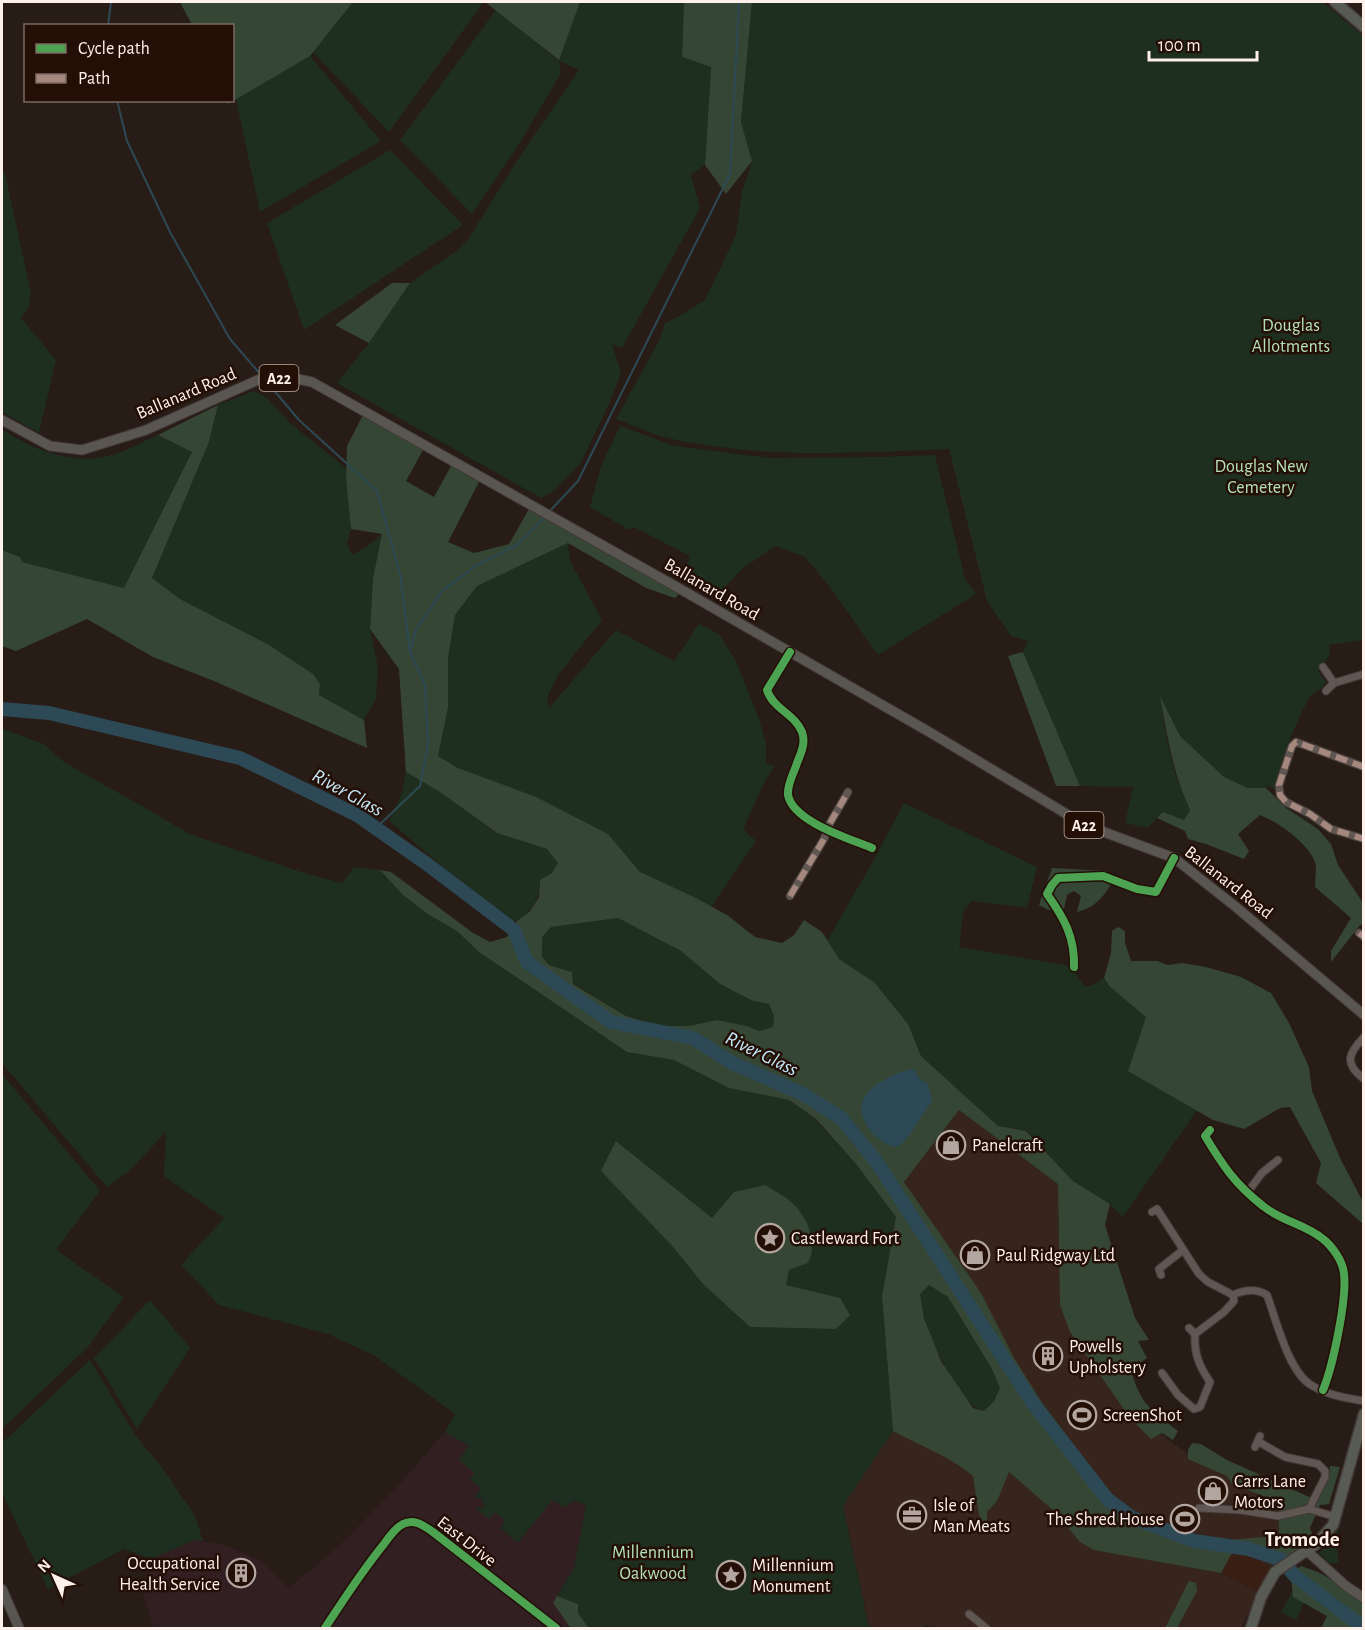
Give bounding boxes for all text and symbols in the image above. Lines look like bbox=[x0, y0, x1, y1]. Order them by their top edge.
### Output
legend bbox=[24, 24, 234, 102]
scale bar bbox=[1149, 24, 1257, 62]
text: 100 m bbox=[1158, 37, 1201, 55]
text: Cycle path bbox=[78, 40, 150, 58]
text: Path bbox=[78, 70, 110, 88]
park label: Douglas Allotments bbox=[1252, 317, 1330, 356]
street label: Ballanard Road bbox=[134, 365, 239, 423]
road number: A22 bbox=[260, 365, 298, 391]
park label: Douglas New Cemetery bbox=[1214, 458, 1308, 497]
street label: Ballanard Road bbox=[661, 555, 762, 624]
water label: River Glass bbox=[309, 765, 387, 821]
road number: A22 bbox=[1064, 812, 1104, 838]
street label: Ballanard Road bbox=[1181, 843, 1276, 923]
water label: River Glass bbox=[722, 1028, 801, 1080]
shop icon: Panelcraft bbox=[935, 1129, 967, 1161]
place label: Panelcraft bbox=[972, 1137, 1043, 1155]
place icon: Castleward Fort bbox=[754, 1222, 786, 1254]
place label: Castleward Fort bbox=[791, 1230, 900, 1248]
shop icon: Paul Ridgway Ltd bbox=[959, 1239, 991, 1271]
place label: Paul Ridgway Ltd bbox=[996, 1247, 1115, 1265]
place label: Powells Upholstery bbox=[1069, 1338, 1146, 1377]
building icon: Powells Upholstery bbox=[1032, 1340, 1064, 1372]
sports icon: ScreenShot bbox=[1066, 1399, 1098, 1431]
place label: ScreenShot bbox=[1103, 1407, 1182, 1425]
place label: Carrs Lane Motors bbox=[1234, 1473, 1306, 1512]
shop icon: Carrs Lane Motors bbox=[1197, 1475, 1229, 1507]
place label: Isle of Man Meats bbox=[933, 1497, 1010, 1536]
office icon: Isle of Man Meats bbox=[896, 1499, 928, 1531]
sports icon: The Shred House bbox=[1169, 1503, 1201, 1535]
place label: The Shred House bbox=[1046, 1511, 1164, 1529]
street label: East Drive bbox=[433, 1513, 499, 1570]
district label: Tromode bbox=[1264, 1529, 1340, 1550]
park label: Millennium Oakwood bbox=[612, 1544, 694, 1583]
north arrow bbox=[24, 1546, 84, 1606]
place label: Occupational Health Service bbox=[119, 1555, 220, 1594]
text: N bbox=[35, 1557, 54, 1576]
building icon: Occupational Health Service bbox=[225, 1557, 257, 1589]
place label: Millennium Monument bbox=[752, 1557, 834, 1596]
place icon: Millennium Monument bbox=[715, 1559, 747, 1591]

